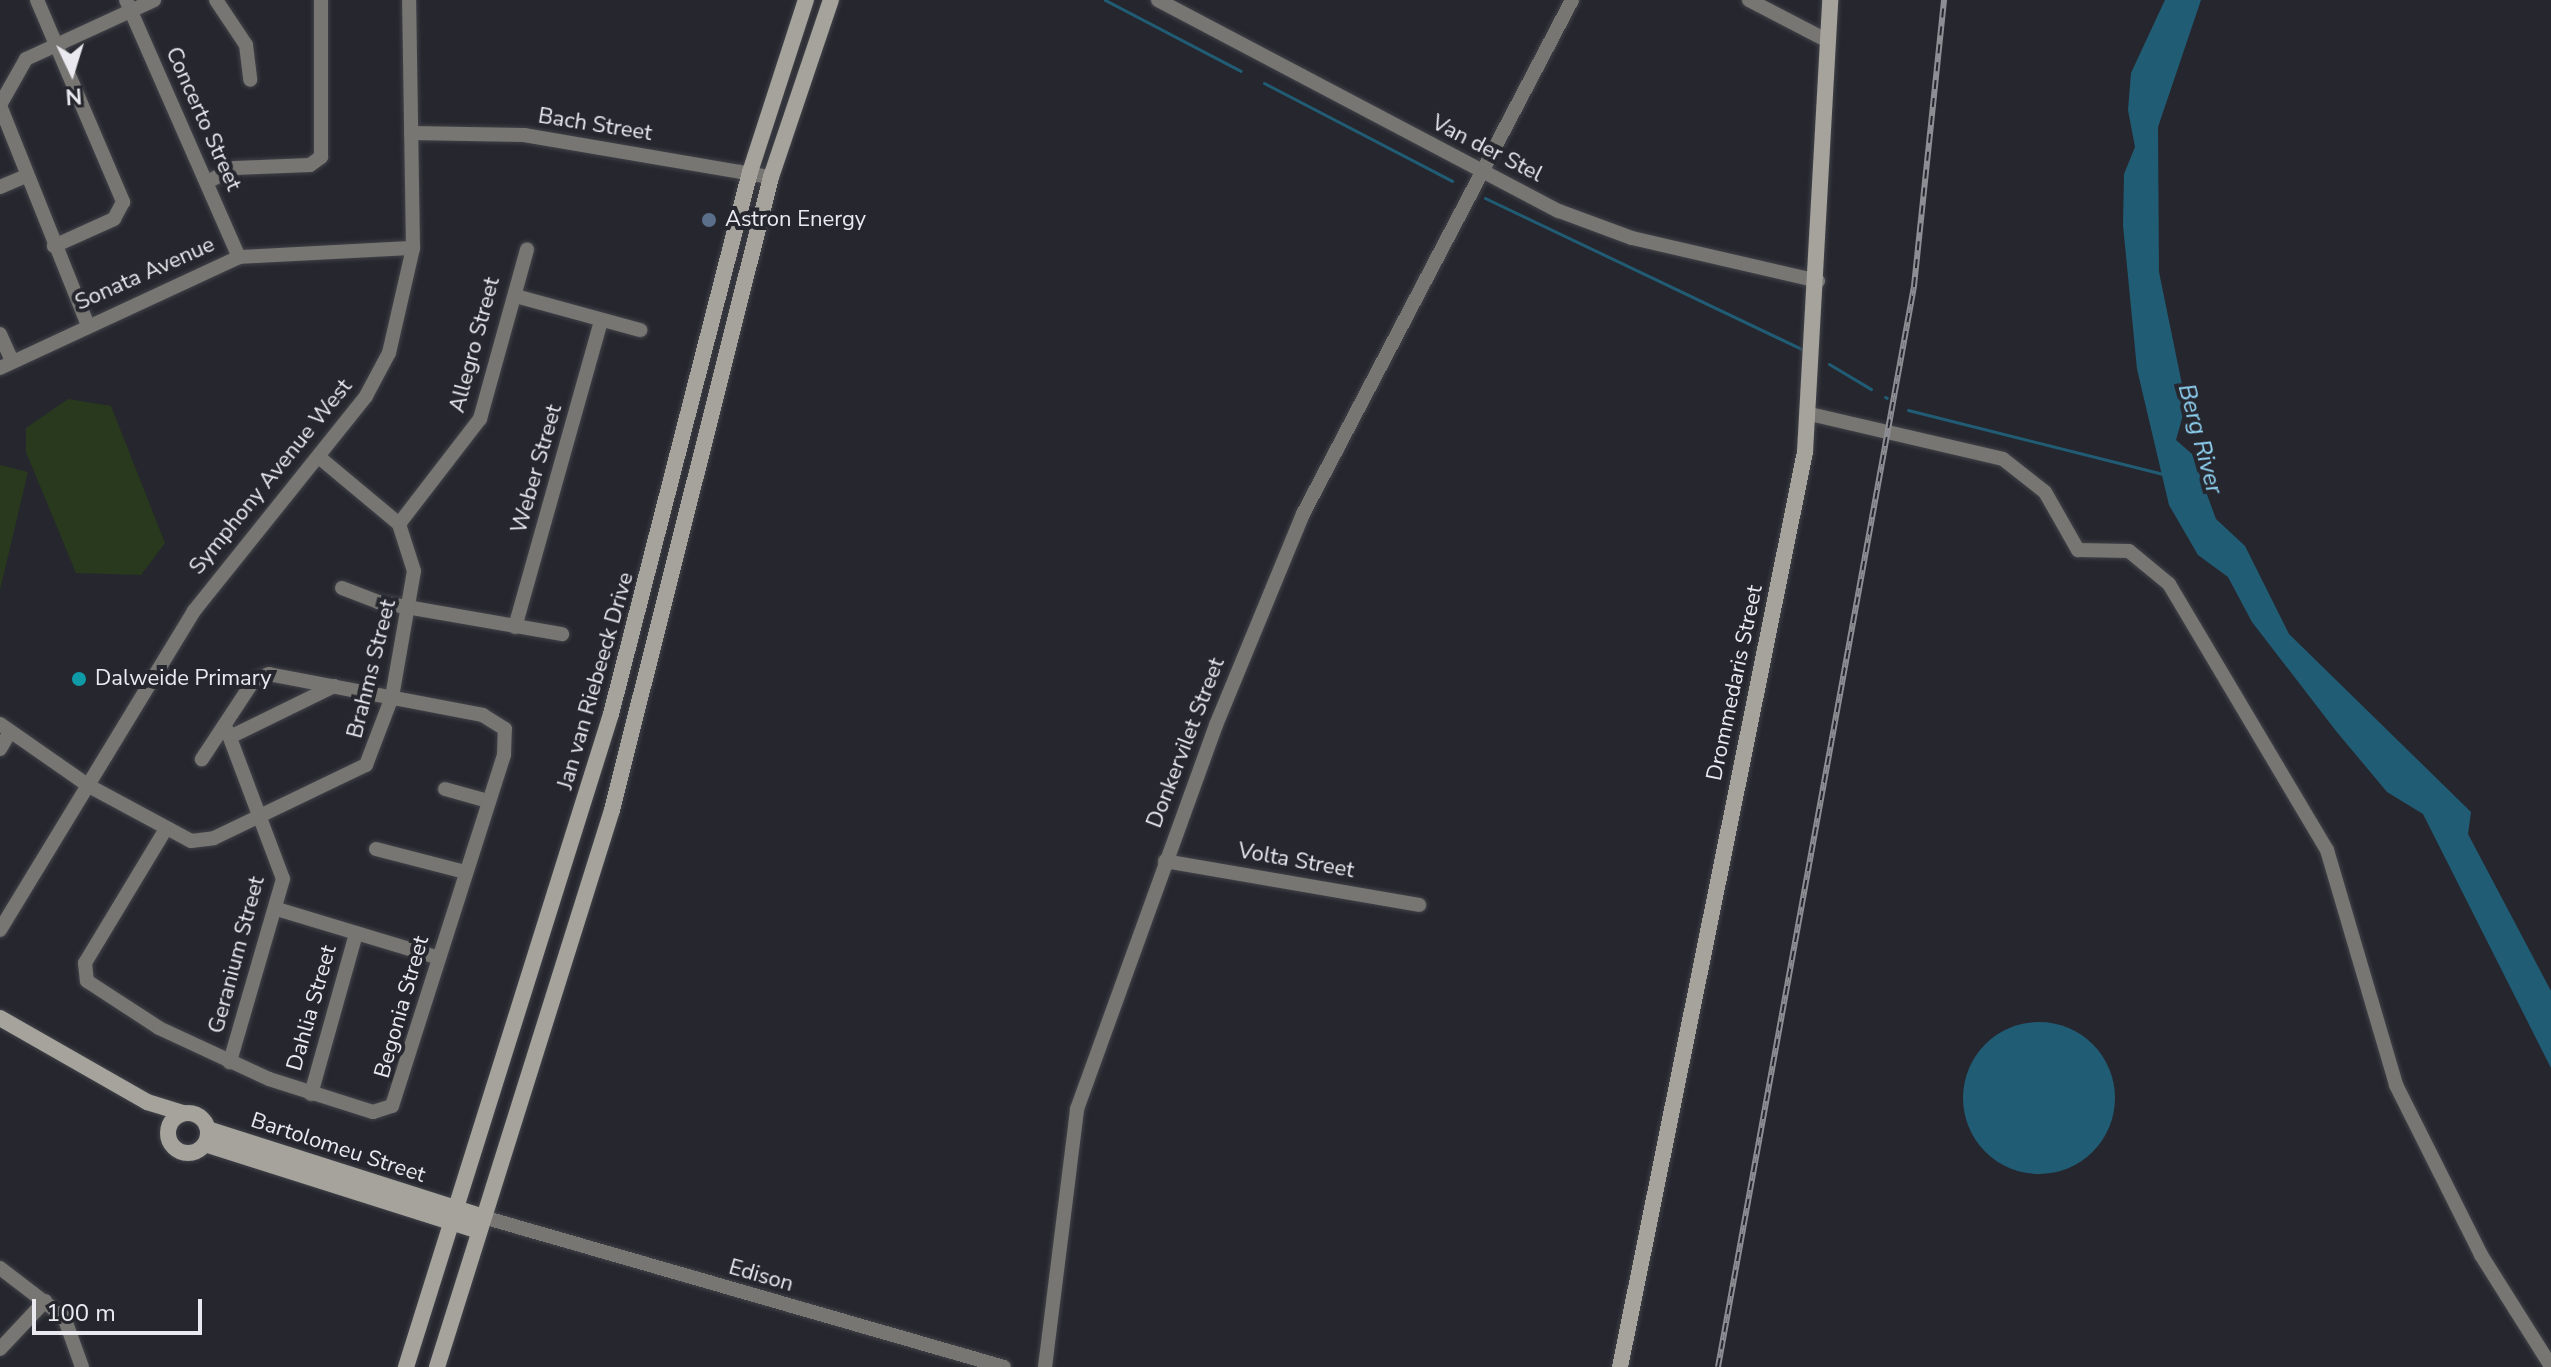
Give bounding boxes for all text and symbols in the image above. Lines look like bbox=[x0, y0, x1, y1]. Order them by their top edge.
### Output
north arrow bbox=[32, 32, 112, 112]
street label: Concerto Street bbox=[160, 43, 246, 195]
text: N bbox=[64, 80, 83, 111]
street label: Bach Street bbox=[536, 103, 654, 147]
street label: Van der Stel bbox=[1427, 110, 1547, 188]
place label: Astron Energy bbox=[725, 207, 866, 233]
marker: Astron Energy bbox=[700, 211, 718, 229]
street label: Sonata Avenue bbox=[71, 231, 219, 317]
street label: Allegro Street bbox=[444, 274, 506, 416]
street label: Symphony Avenue West bbox=[184, 374, 358, 580]
water label: Berg River bbox=[2171, 381, 2229, 497]
street label: Weber Street bbox=[506, 402, 568, 536]
street label: Jan van Riebeeck Drive bbox=[552, 569, 640, 793]
street label: Drommedaris Street bbox=[1701, 583, 1769, 783]
street label: Brahms Street bbox=[342, 597, 402, 741]
street label: Donkervilet Street bbox=[1141, 654, 1231, 832]
place label: Dalweide Primary bbox=[95, 666, 272, 692]
marker: Dalweide Primary bbox=[70, 670, 88, 688]
street label: Volta Street bbox=[1236, 838, 1356, 884]
street label: Geranium Street bbox=[203, 874, 271, 1036]
street label: Begonia Street bbox=[369, 933, 435, 1081]
street label: Dahlia Street bbox=[281, 942, 343, 1074]
street label: Bartolomeu Street bbox=[247, 1107, 429, 1189]
street label: Edison bbox=[726, 1254, 796, 1298]
scale bar bbox=[36, 1283, 206, 1333]
text: 100 m bbox=[46, 1297, 116, 1329]

